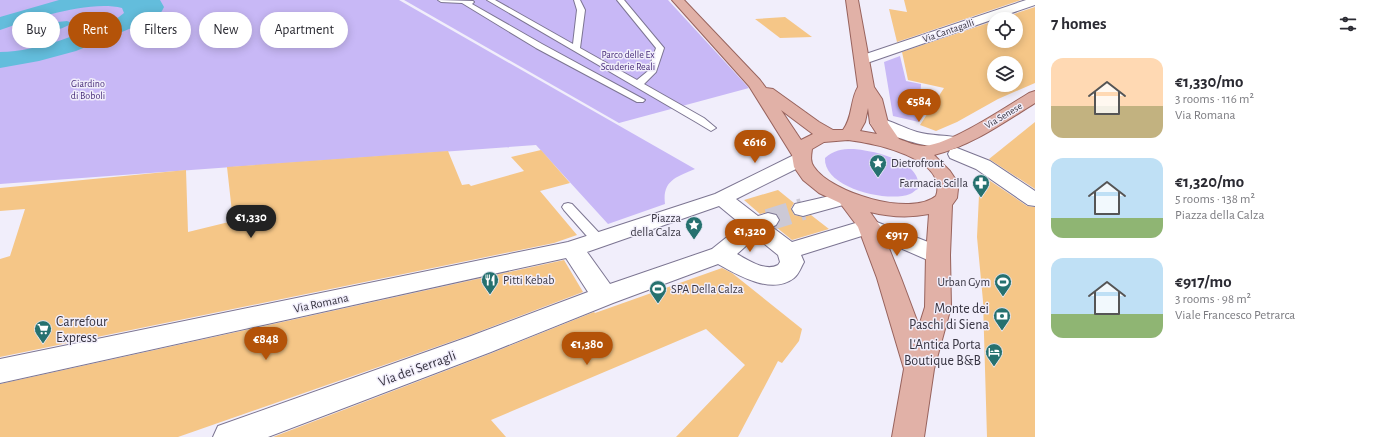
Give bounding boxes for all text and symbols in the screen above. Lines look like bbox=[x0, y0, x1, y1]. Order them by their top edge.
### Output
chip: Buy bbox=[12, 12, 60, 48]
chip: Rent bbox=[68, 12, 122, 48]
chip: Filters bbox=[130, 12, 191, 48]
chip: New bbox=[199, 12, 252, 48]
chip: Apartment bbox=[260, 12, 348, 48]
map controls bbox=[987, 12, 1023, 92]
button: locate bbox=[987, 12, 1023, 48]
icon: filters bbox=[1337, 13, 1359, 35]
text: 7 homes bbox=[1051, 15, 1107, 32]
street label: Via Cantagalli bbox=[921, 17, 975, 44]
park label: Parco delle Ex Scuderie Reali bbox=[601, 50, 655, 72]
button: layers bbox=[987, 56, 1023, 92]
text: €1,330/mo bbox=[1175, 73, 1243, 90]
icon: home bbox=[1083, 74, 1131, 122]
park label: Giardino di Boboli bbox=[71, 79, 105, 101]
pin: €584 bbox=[895, 89, 943, 123]
text: 3 rooms · 116 m² bbox=[1175, 93, 1254, 106]
text: €584 bbox=[907, 95, 931, 108]
street label: Via Senese bbox=[983, 101, 1024, 131]
text: Via Romana bbox=[1175, 109, 1236, 122]
pin: €616 bbox=[731, 130, 779, 164]
text: €616 bbox=[743, 136, 767, 149]
place icon: Dietrofront bbox=[868, 153, 888, 178]
place label: Dietrofront bbox=[891, 157, 944, 169]
pharmacy icon: Farmacia Scilla bbox=[971, 173, 991, 198]
text: €1,320/mo bbox=[1175, 173, 1244, 190]
icon: home bbox=[1083, 174, 1131, 222]
place label: Farmacia Scilla bbox=[899, 177, 968, 189]
text: 5 rooms · 138 m² bbox=[1175, 193, 1255, 206]
pin: €1,330 bbox=[218, 205, 284, 239]
text: Piazza della Calza bbox=[1175, 209, 1264, 222]
text: €1,330 bbox=[235, 211, 267, 224]
place label: Piazza della Calza bbox=[631, 212, 681, 238]
place icon: Piazza della Calza bbox=[684, 215, 704, 240]
pin: €1,320 bbox=[717, 219, 783, 253]
pin: €917 bbox=[873, 223, 921, 257]
text: €1,320 bbox=[734, 225, 766, 238]
text: €917 bbox=[886, 229, 908, 242]
restaurant icon: Pitti Kebab bbox=[480, 270, 500, 295]
sports icon: Urban Gym bbox=[993, 272, 1013, 297]
text: €917/mo bbox=[1175, 273, 1232, 290]
place label: Pitti Kebab bbox=[503, 274, 554, 286]
icon: home bbox=[1083, 274, 1131, 322]
place label: Urban Gym bbox=[937, 276, 990, 289]
sports icon: SPA Della Calza bbox=[648, 279, 668, 304]
place label: SPA Della Calza bbox=[671, 283, 744, 295]
street label: Via Romana bbox=[292, 291, 350, 315]
text: 3 rooms · 98 m² bbox=[1175, 293, 1251, 306]
place label: Monte dei Paschi di Siena bbox=[909, 302, 990, 332]
bank icon: Monte dei Paschi di Siena bbox=[992, 306, 1012, 331]
text: Viale Francesco Petrarca bbox=[1175, 309, 1295, 322]
place label: Carrefour Express bbox=[56, 315, 108, 345]
supermarket icon: Carrefour Express bbox=[33, 319, 53, 344]
pin: €848 bbox=[242, 327, 290, 361]
pin: €1,380 bbox=[554, 332, 620, 366]
text: €848 bbox=[253, 333, 279, 346]
text: €1,380 bbox=[571, 338, 603, 351]
place label: L'Antica Porta Boutique B&B bbox=[904, 338, 982, 368]
hotel icon: L'Antica Porta Boutique B&B bbox=[984, 342, 1004, 367]
street label: Via dei Serragli bbox=[377, 348, 458, 389]

